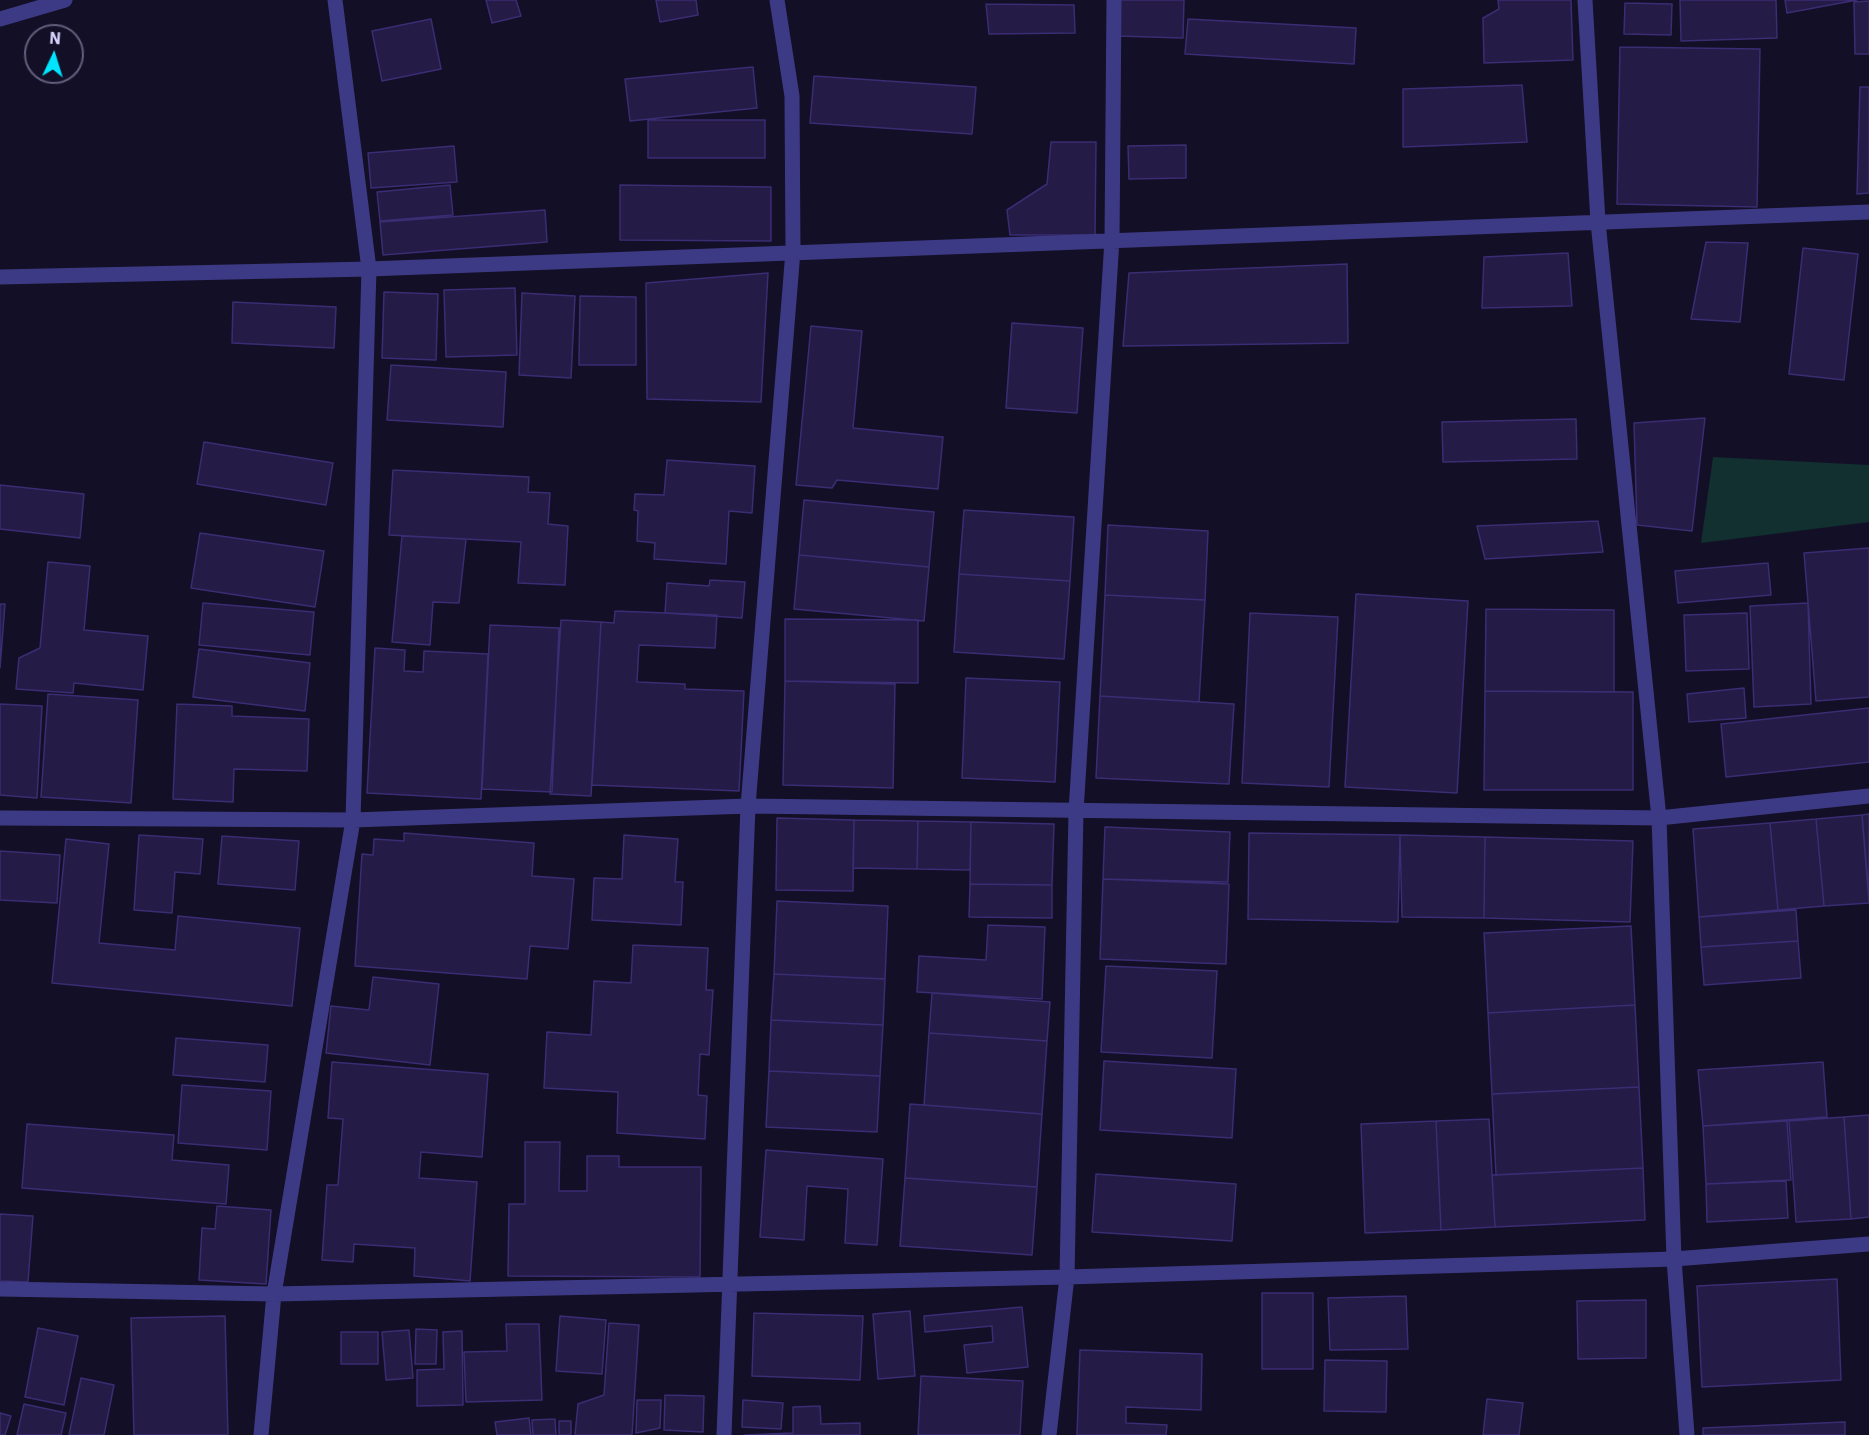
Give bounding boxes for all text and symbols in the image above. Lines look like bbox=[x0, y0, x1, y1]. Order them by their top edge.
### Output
north arrow bbox=[24, 24, 84, 84]
text: N bbox=[49, 28, 62, 48]

